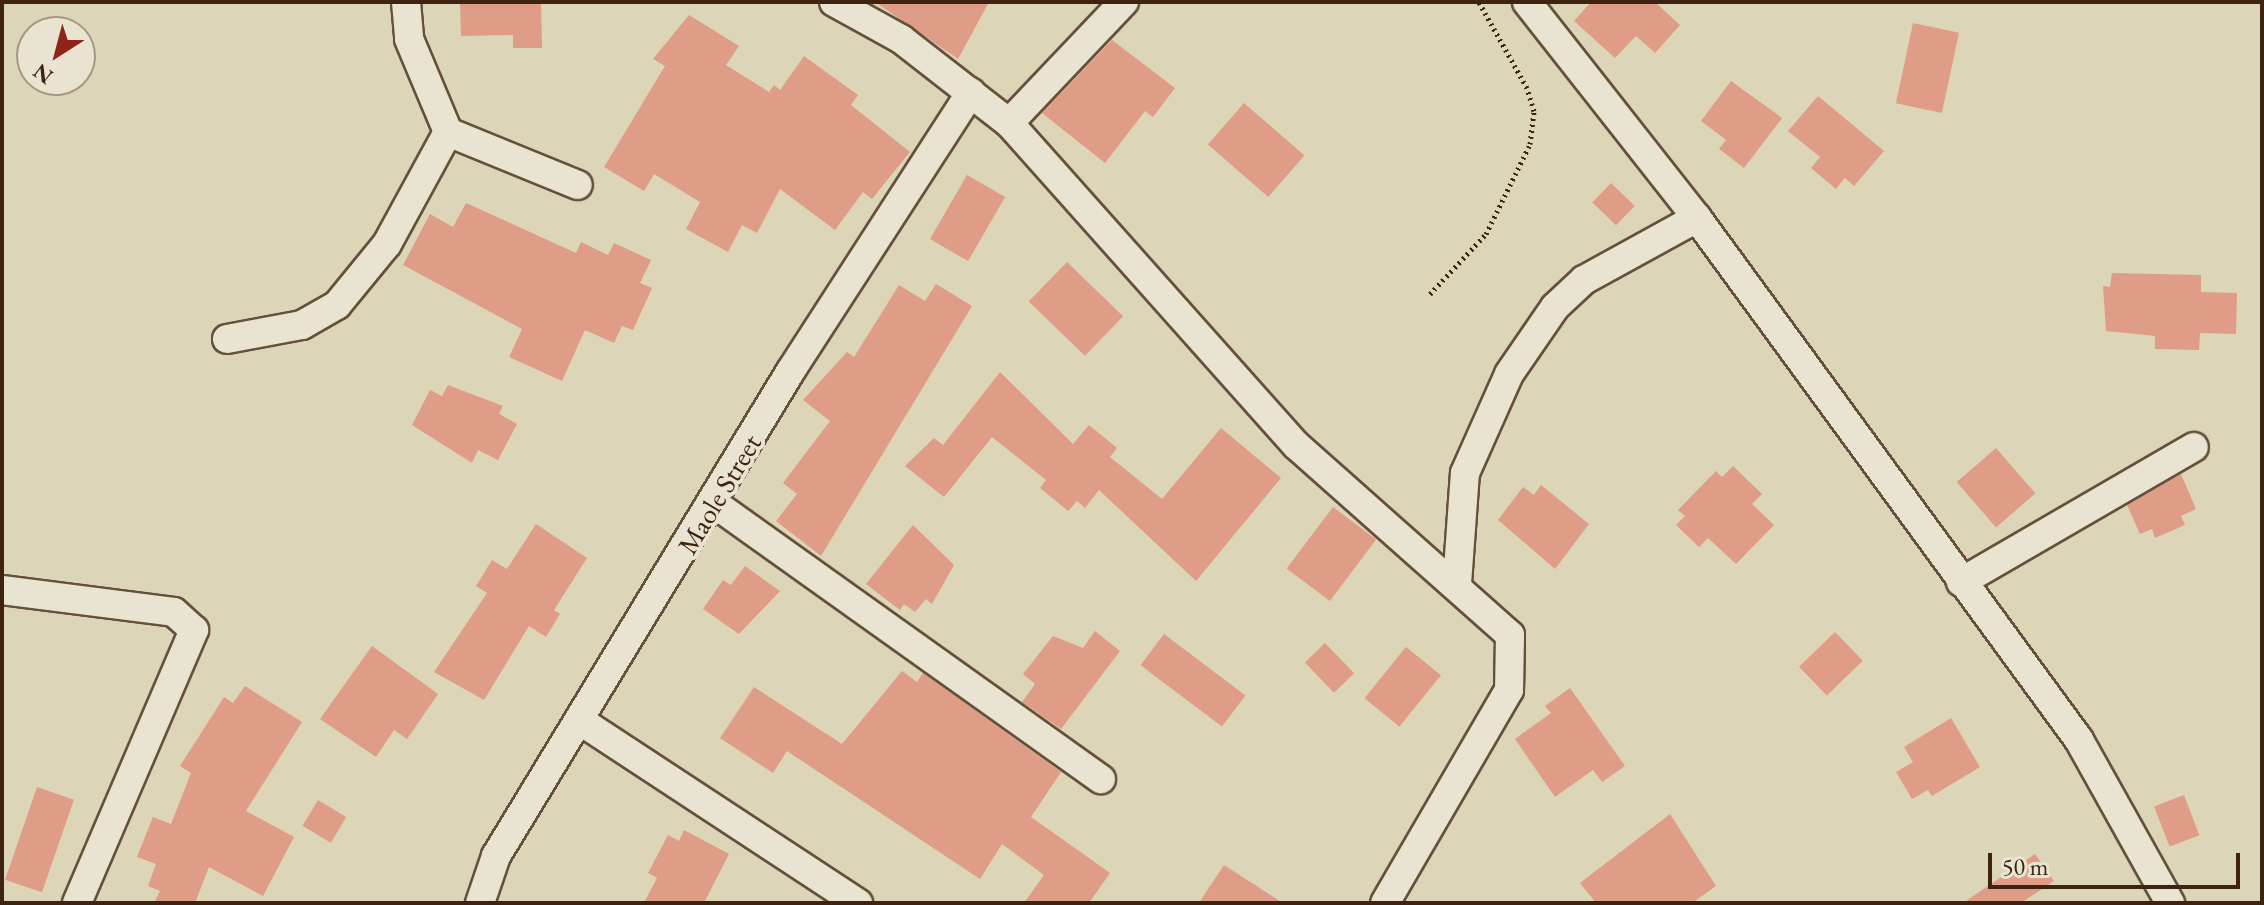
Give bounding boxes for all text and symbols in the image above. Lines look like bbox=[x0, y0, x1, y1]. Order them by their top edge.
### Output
north arrow bbox=[16, 16, 96, 96]
text: N bbox=[27, 57, 59, 91]
street label: Maole Street bbox=[670, 428, 768, 560]
scale bar bbox=[1992, 837, 2244, 887]
text: 50 m bbox=[2002, 851, 2049, 882]

